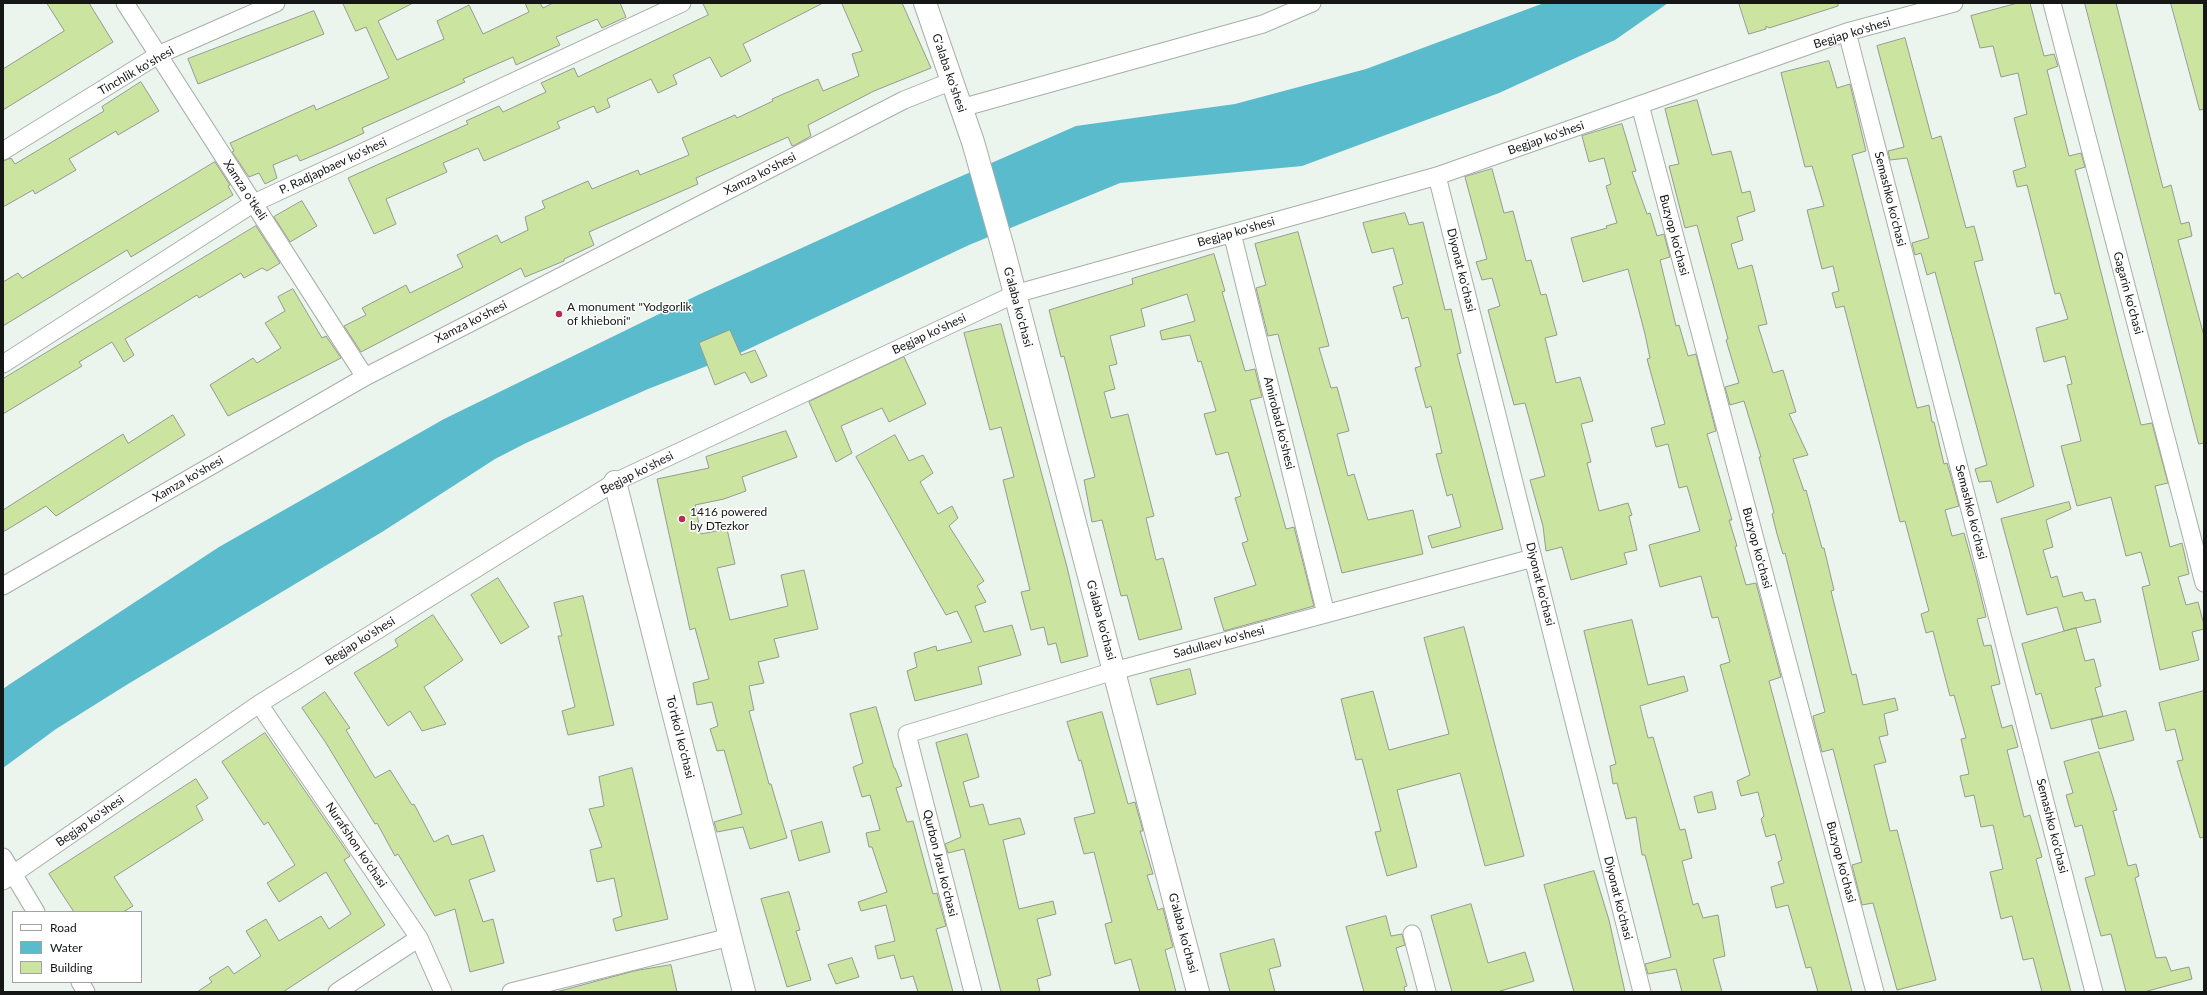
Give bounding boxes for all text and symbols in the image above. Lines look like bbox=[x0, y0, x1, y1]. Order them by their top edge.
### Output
street label: Begjap ko'shesi bbox=[1812, 14, 1892, 52]
street label: G'alaba ko'shesi bbox=[929, 32, 969, 114]
street label: Tinchlik ko'shesi bbox=[96, 44, 176, 98]
street label: Begjap ko'shesi bbox=[1506, 118, 1586, 158]
street label: P. Radjapbaev ko'shesi bbox=[277, 135, 389, 197]
street label: Xamza ko'shesi bbox=[722, 150, 798, 198]
street label: Semashko ko'chasi bbox=[1871, 150, 1909, 248]
street label: Xamza o'tkeli bbox=[220, 157, 270, 223]
street label: Buzyop ko'chasi bbox=[1656, 193, 1692, 277]
street label: Begjap ko'shesi bbox=[1196, 214, 1276, 250]
street label: Diyonat ko'chasi bbox=[1444, 227, 1478, 313]
street label: Gagarin ko'chasi bbox=[2110, 250, 2146, 336]
street label: G'alaba ko'chasi bbox=[1000, 265, 1036, 349]
street label: Xamza ko'shesi bbox=[433, 298, 509, 346]
place label: A monument "Yodgorlik of khieboni" bbox=[567, 300, 692, 328]
marker: A monument "Yodgorlik of khieboni" bbox=[554, 309, 564, 319]
street label: Begjap ko'shesi bbox=[890, 311, 968, 357]
street label: Amirobad ko'shesi bbox=[1260, 375, 1298, 471]
street label: Begjap ko'shesi bbox=[598, 448, 676, 498]
street label: Xamza ko'shesi bbox=[150, 453, 226, 505]
street label: Semashko ko'chasi bbox=[1952, 463, 1990, 561]
place label: 1416 powered by DTezkor bbox=[690, 505, 767, 533]
street label: Buzyop ko'chasi bbox=[1739, 506, 1775, 590]
marker: 1416 powered by DTezkor bbox=[677, 514, 687, 524]
street label: Diyonat ko'chasi bbox=[1523, 541, 1557, 627]
street label: G'alaba ko'chasi bbox=[1083, 578, 1119, 662]
street label: Begjap ko'shesi bbox=[322, 614, 398, 668]
street label: Sadullaev ko'shesi bbox=[1172, 623, 1266, 661]
street label: To'rtko'l ko'chasi bbox=[663, 694, 697, 780]
street label: Semashko ko'chasi bbox=[2033, 777, 2071, 875]
street label: Begjap ko'shesi bbox=[53, 792, 127, 850]
street label: Nurafshon ko'chasi bbox=[322, 800, 390, 890]
street label: Qurbon Jrau ko'chasi bbox=[920, 808, 960, 918]
street label: Buzyop ko'chasi bbox=[1823, 820, 1859, 904]
street label: Diyonat ko'chasi bbox=[1601, 855, 1635, 941]
street label: G'alaba ko'chasi bbox=[1165, 891, 1201, 975]
legend bbox=[12, 911, 142, 983]
text: Road bbox=[50, 920, 77, 935]
text: Water bbox=[50, 940, 83, 955]
text: Building bbox=[50, 960, 93, 975]

